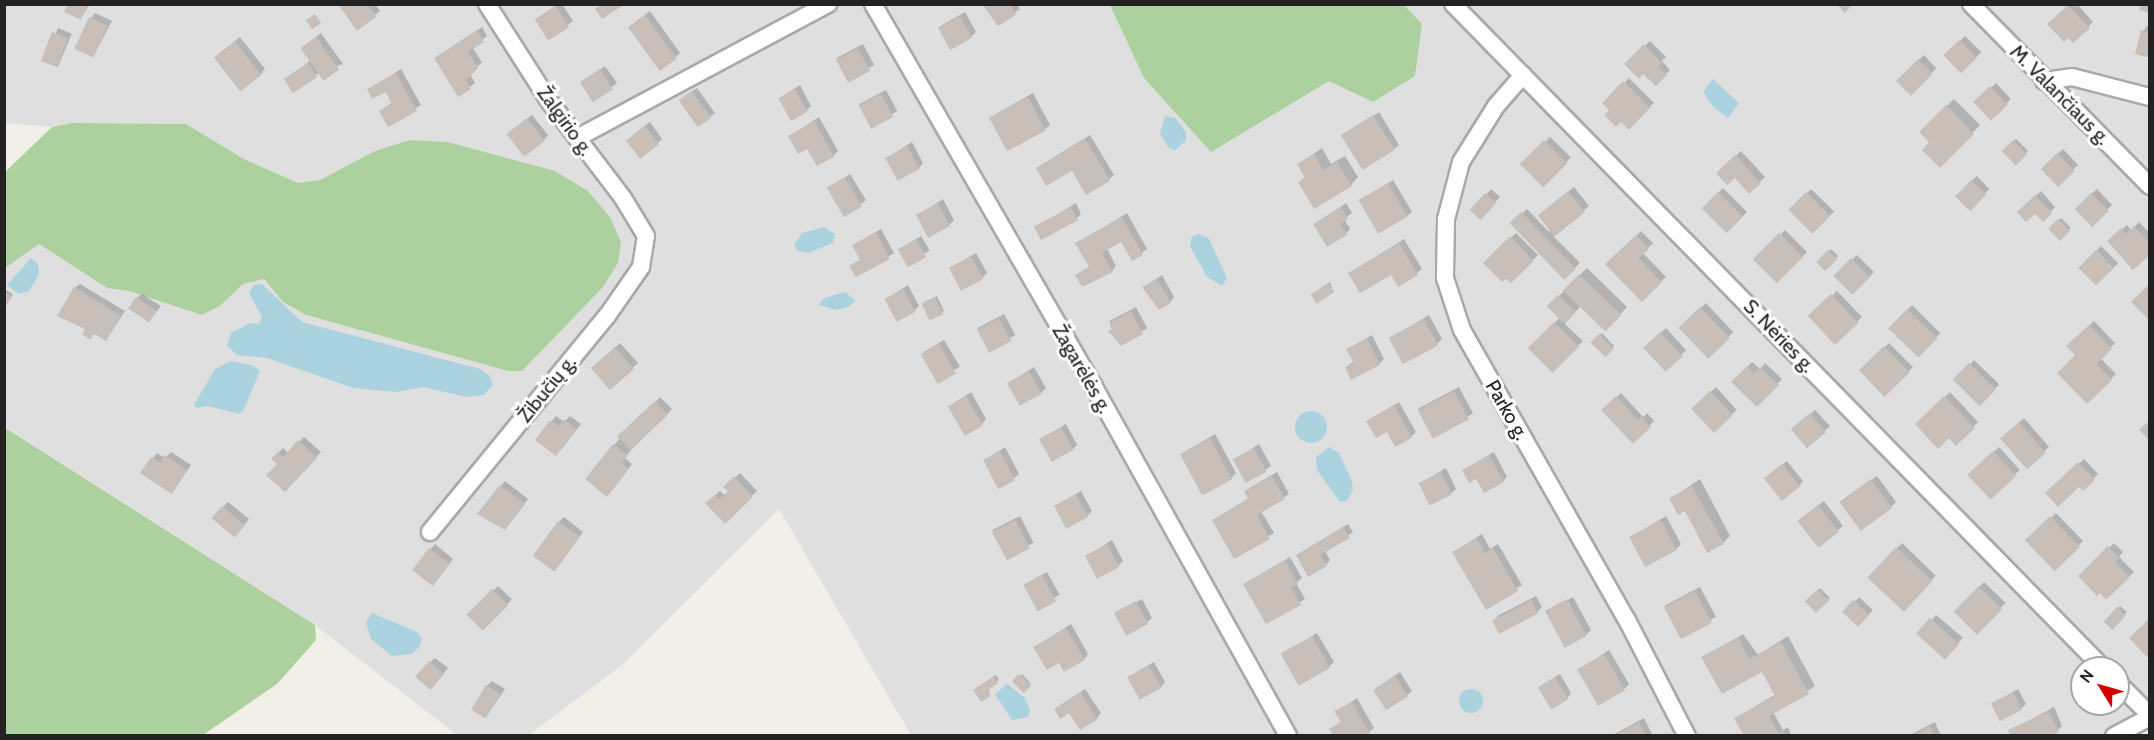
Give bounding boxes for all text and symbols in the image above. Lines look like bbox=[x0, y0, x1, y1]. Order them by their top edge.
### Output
street label: M. Valančiaus g. bbox=[2005, 40, 2115, 150]
street label: Žalgirio g. bbox=[532, 82, 598, 160]
street label: S. Nėries g. bbox=[1738, 294, 1820, 378]
street label: Žagarėlės g. bbox=[1047, 320, 1117, 418]
street label: Žibučių g. bbox=[513, 351, 581, 427]
street label: Parko g. bbox=[1480, 376, 1534, 444]
north arrow bbox=[2070, 656, 2130, 716]
text: N bbox=[2076, 666, 2098, 686]

